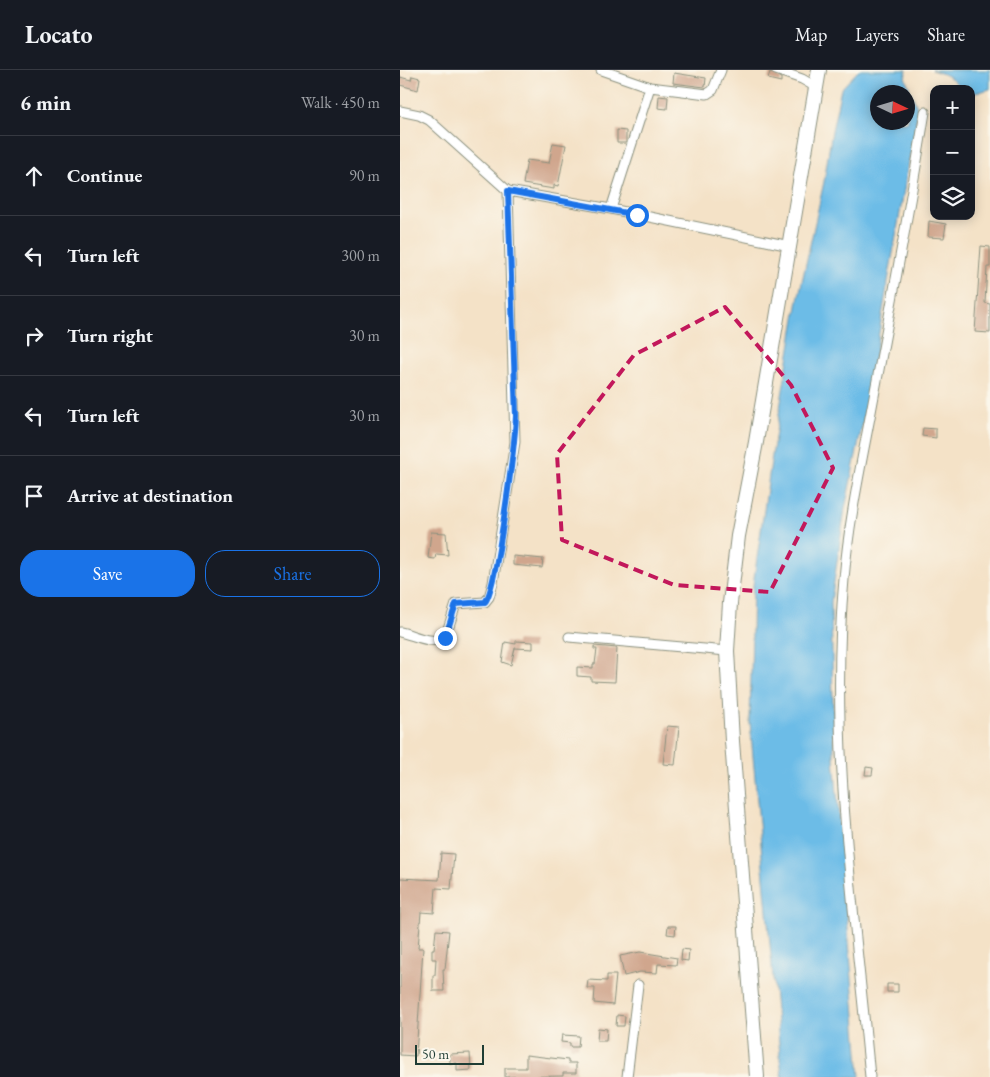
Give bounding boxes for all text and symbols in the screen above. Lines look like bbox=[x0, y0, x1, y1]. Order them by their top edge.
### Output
text: Locato bbox=[25, 19, 93, 50]
text: Map bbox=[795, 23, 827, 46]
text: Layers bbox=[855, 23, 899, 46]
text: Share bbox=[927, 23, 965, 46]
north arrow bbox=[870, 85, 915, 130]
map controls bbox=[930, 85, 975, 220]
button: + bbox=[930, 85, 975, 130]
text: 6 min bbox=[20, 89, 71, 116]
text: Walk · 450 m bbox=[301, 92, 380, 113]
button: − bbox=[930, 130, 975, 175]
icon: ahead bbox=[20, 162, 48, 190]
text: Continue bbox=[67, 163, 142, 188]
text: 90 m bbox=[349, 165, 380, 186]
button: layers bbox=[930, 175, 975, 220]
route start bbox=[626, 204, 649, 227]
icon: left bbox=[20, 242, 48, 270]
text: Turn left bbox=[67, 243, 139, 268]
text: 300 m bbox=[341, 245, 380, 266]
icon: right bbox=[20, 322, 48, 350]
text: Turn right bbox=[67, 323, 153, 348]
text: 30 m bbox=[349, 325, 380, 346]
icon: left bbox=[20, 402, 48, 430]
text: Turn left bbox=[67, 403, 139, 428]
text: 30 m bbox=[349, 405, 380, 426]
icon: arrive bbox=[20, 482, 48, 510]
text: Arrive at destination bbox=[67, 483, 233, 508]
button: Save bbox=[20, 550, 195, 597]
button: Share bbox=[205, 550, 380, 597]
route end bbox=[434, 627, 457, 650]
scale bar bbox=[415, 1042, 484, 1065]
text: 50 m bbox=[422, 1045, 449, 1063]

